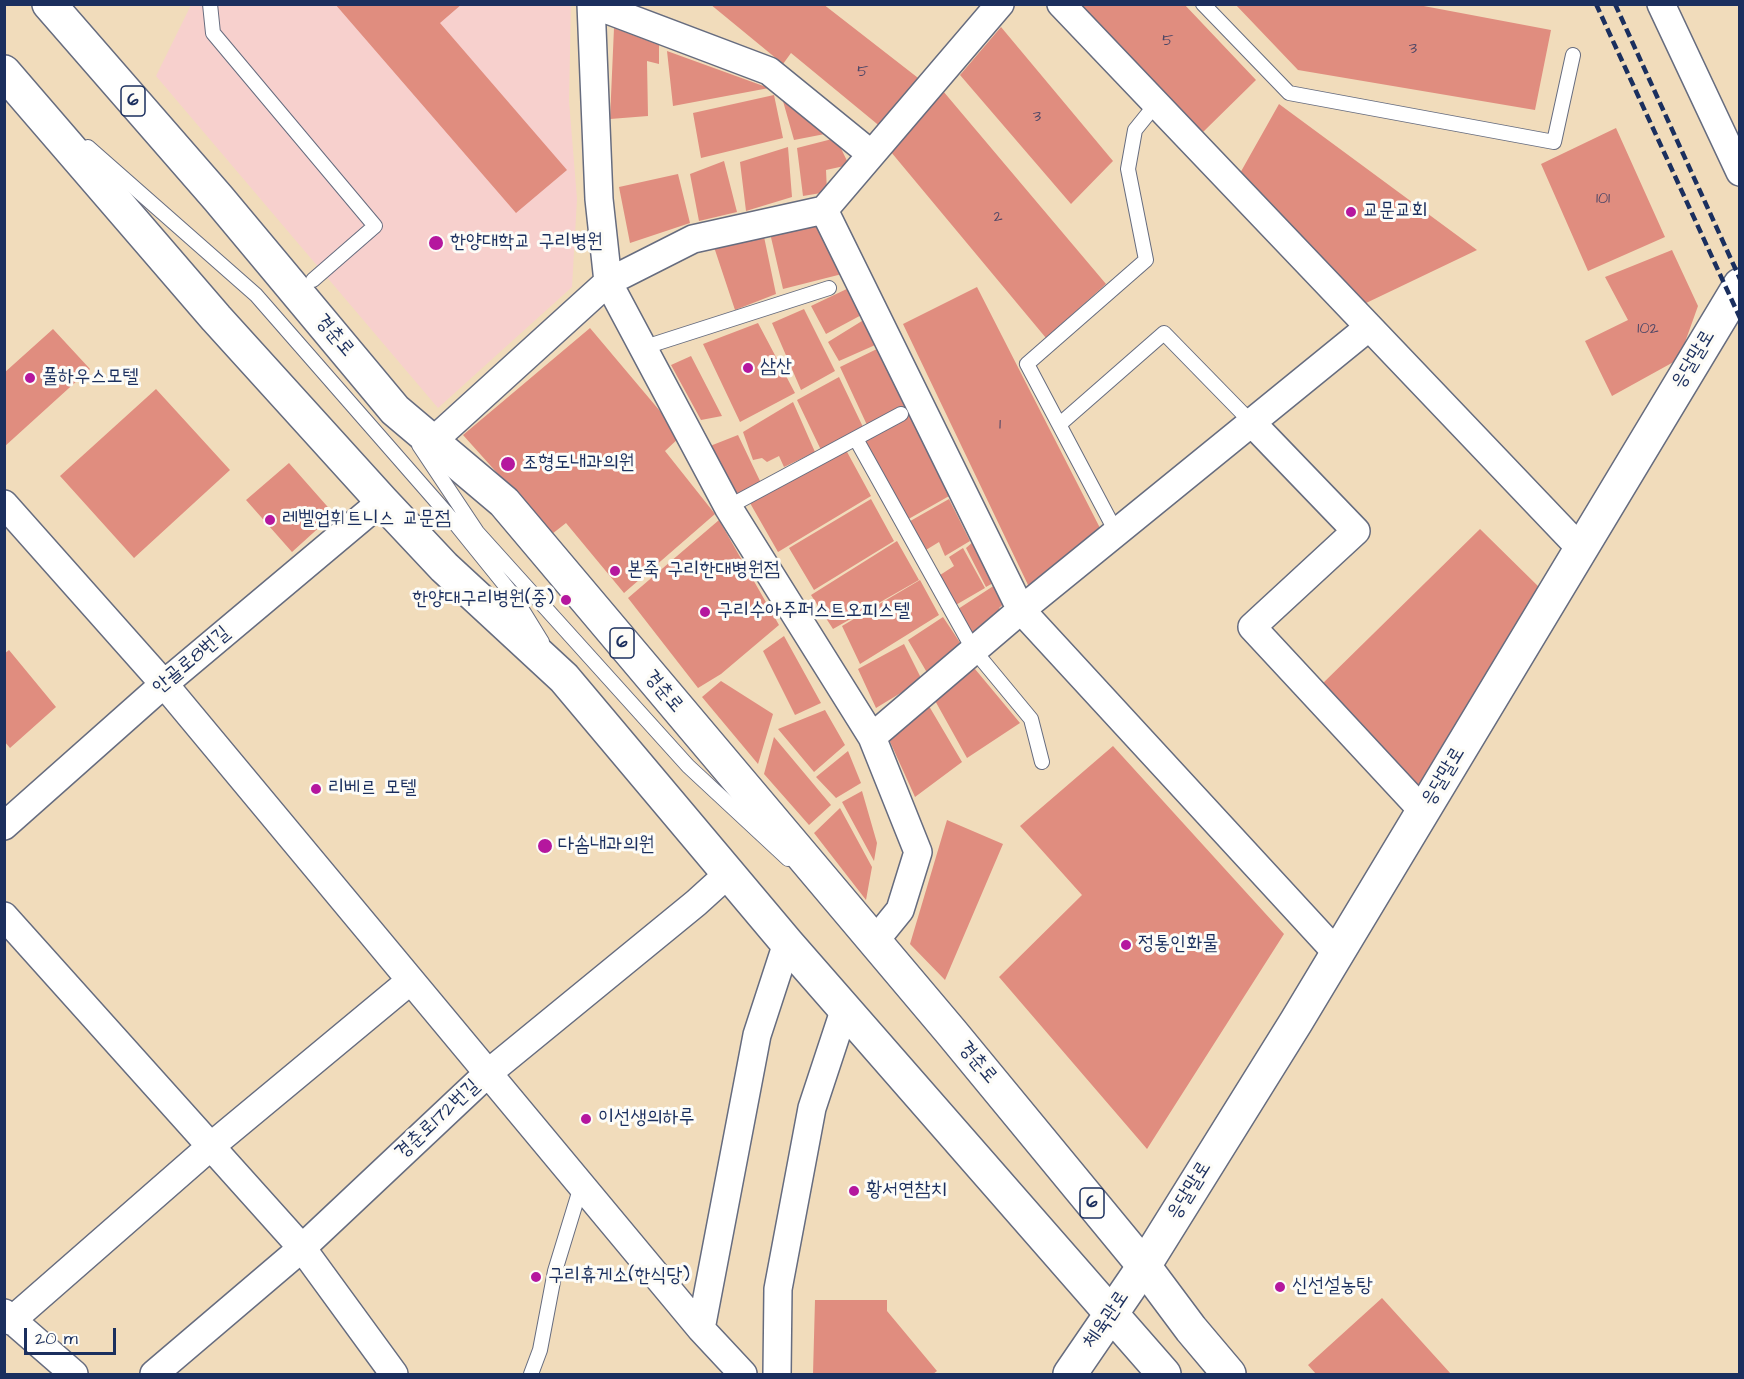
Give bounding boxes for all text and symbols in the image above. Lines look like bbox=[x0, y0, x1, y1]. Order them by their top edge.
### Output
house number: 5 bbox=[1162, 32, 1174, 52]
house number: 3 bbox=[1409, 40, 1417, 60]
house number: 5 bbox=[857, 63, 869, 83]
road number: 6 bbox=[121, 86, 145, 116]
house number: 3 bbox=[1033, 108, 1041, 128]
house number: 101 bbox=[1596, 190, 1610, 210]
place label: 교문교회 bbox=[1363, 200, 1427, 224]
marker: 교문교회 bbox=[1344, 205, 1358, 219]
house number: 2 bbox=[993, 208, 1003, 228]
place label: 한양대학교 구리병원 bbox=[450, 231, 603, 255]
marker: 한양대학교 구리병원 bbox=[427, 234, 445, 252]
street label: 경춘로 bbox=[309, 310, 359, 362]
house number: 102 bbox=[1637, 320, 1659, 340]
street label: 응달말로 bbox=[1667, 326, 1721, 394]
place label: 삼산 bbox=[760, 356, 792, 380]
marker: 삼산 bbox=[741, 361, 755, 375]
place label: 풀하우스모텔 bbox=[42, 366, 139, 390]
marker: 풀하우스모텔 bbox=[23, 371, 37, 385]
house number: 1 bbox=[999, 416, 1001, 436]
place label: 조형도내과의원 bbox=[522, 452, 635, 476]
marker: 조형도내과의원 bbox=[499, 455, 517, 473]
place label: 레벨업휘트니스 교문점 bbox=[282, 508, 451, 532]
marker: 레벨업휘트니스 교문점 bbox=[263, 513, 277, 527]
place label: 본죽 구리한대병원점 bbox=[627, 559, 780, 583]
marker: 본죽 구리한대병원점 bbox=[608, 564, 622, 578]
place label: 한양대구리병원(중) bbox=[412, 588, 554, 612]
marker: 한양대구리병원(중) bbox=[559, 593, 573, 607]
place label: 구리수아주퍼스트오피스텔 bbox=[717, 600, 910, 624]
marker: 구리수아주퍼스트오피스텔 bbox=[698, 605, 712, 619]
street label: 안골로8번길 bbox=[148, 622, 236, 700]
road number: 6 bbox=[610, 628, 634, 658]
street label: 경춘로 bbox=[638, 666, 688, 718]
street label: 응달말로 bbox=[1417, 743, 1471, 811]
place label: 리베르 모텔 bbox=[328, 777, 416, 801]
marker: 리베르 모텔 bbox=[309, 782, 323, 796]
place label: 다솜내과의원 bbox=[558, 834, 655, 858]
marker: 다솜내과의원 bbox=[536, 837, 554, 855]
place label: 정통인화물 bbox=[1138, 933, 1218, 957]
marker: 정통인화물 bbox=[1119, 938, 1133, 952]
street label: 경춘로 bbox=[952, 1037, 1002, 1089]
street label: 경춘로172번길 bbox=[391, 1075, 485, 1165]
place label: 이선생의하루 bbox=[598, 1107, 695, 1131]
marker: 이선생의하루 bbox=[579, 1112, 593, 1126]
street label: 응달말로 bbox=[1163, 1157, 1217, 1225]
place label: 황서연참치 bbox=[866, 1179, 946, 1203]
marker: 황서연참치 bbox=[847, 1184, 861, 1198]
road number: 6 bbox=[1080, 1188, 1104, 1218]
place label: 구리휴게소(한식당) bbox=[548, 1265, 690, 1289]
marker: 구리휴게소(한식당) bbox=[529, 1270, 543, 1284]
place label: 신선설농탕 bbox=[1292, 1275, 1372, 1299]
marker: 신선설농탕 bbox=[1273, 1280, 1287, 1294]
street label: 체육관로 bbox=[1079, 1287, 1135, 1353]
scale bar bbox=[27, 1316, 118, 1354]
text: 20 m bbox=[35, 1326, 78, 1351]

